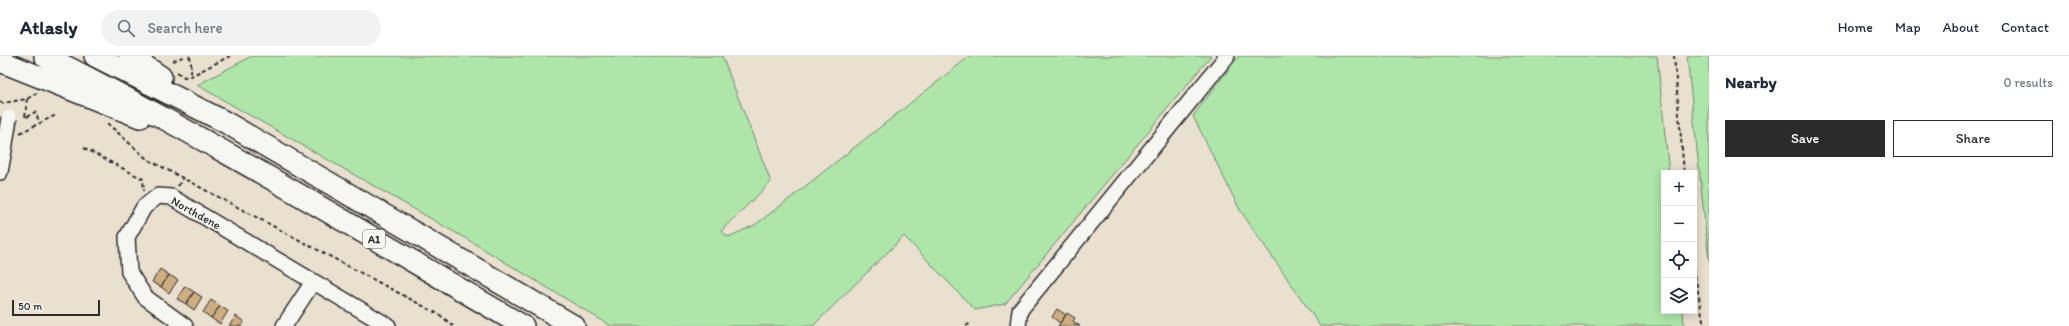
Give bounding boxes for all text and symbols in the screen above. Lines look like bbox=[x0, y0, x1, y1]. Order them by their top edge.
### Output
search box bbox=[101, 10, 381, 46]
text: Atlasly bbox=[20, 16, 77, 39]
icon: search bbox=[115, 17, 137, 39]
text: Search here bbox=[147, 19, 223, 37]
text: Home bbox=[1838, 19, 1873, 36]
text: Map bbox=[1895, 19, 1921, 36]
text: About bbox=[1943, 19, 1979, 36]
text: Contact bbox=[2001, 19, 2049, 36]
text: Nearby bbox=[1725, 72, 1777, 92]
text: 0 results bbox=[2003, 75, 2053, 90]
button: Save bbox=[1725, 120, 1885, 157]
button: Share bbox=[1893, 120, 2053, 157]
map controls bbox=[1661, 170, 1697, 314]
button: + bbox=[1661, 170, 1697, 206]
street label: Northdene bbox=[169, 194, 223, 232]
button: − bbox=[1661, 206, 1697, 242]
road number: A1 bbox=[363, 230, 385, 248]
button: locate bbox=[1661, 242, 1697, 278]
button: layers bbox=[1661, 278, 1697, 314]
scale bar bbox=[12, 298, 100, 317]
text: 50 m bbox=[18, 300, 42, 313]

